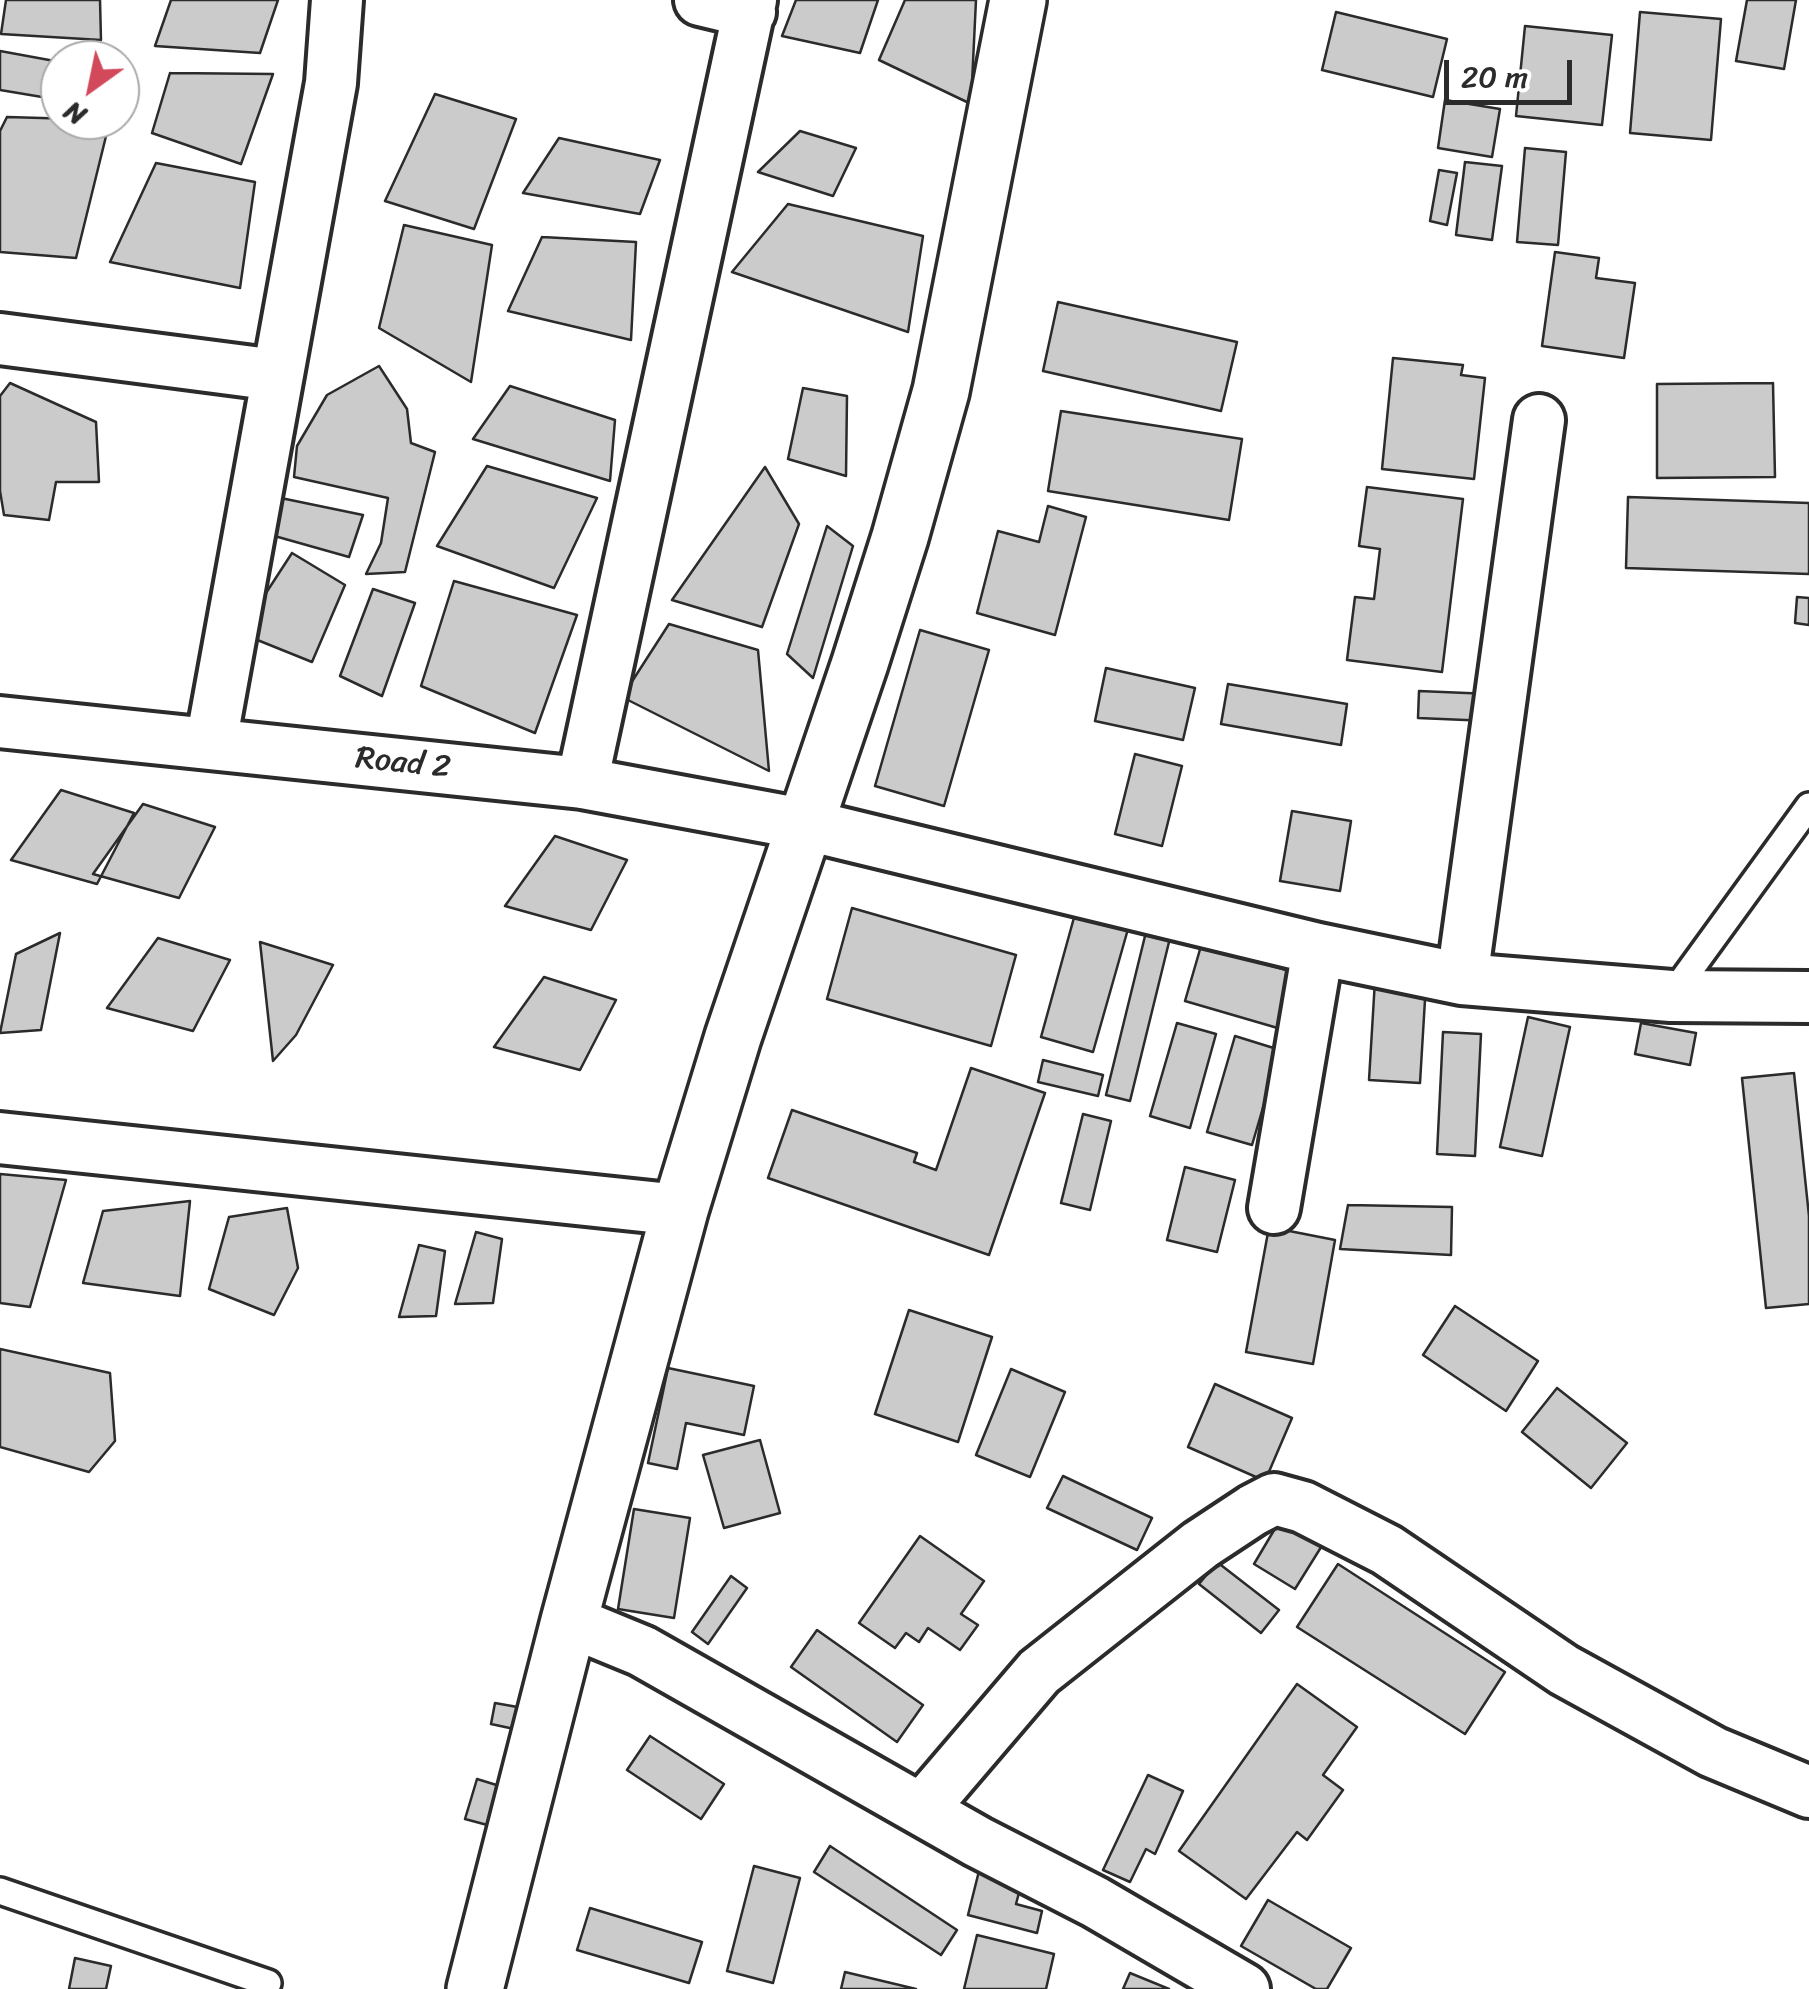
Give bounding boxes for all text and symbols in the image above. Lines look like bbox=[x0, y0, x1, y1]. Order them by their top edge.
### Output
north arrow bbox=[40, 40, 140, 140]
scale bar bbox=[1449, 40, 1576, 102]
text: 20 m bbox=[1461, 50, 1528, 104]
text: N bbox=[53, 88, 96, 140]
street label: Road 2 bbox=[354, 740, 452, 788]

